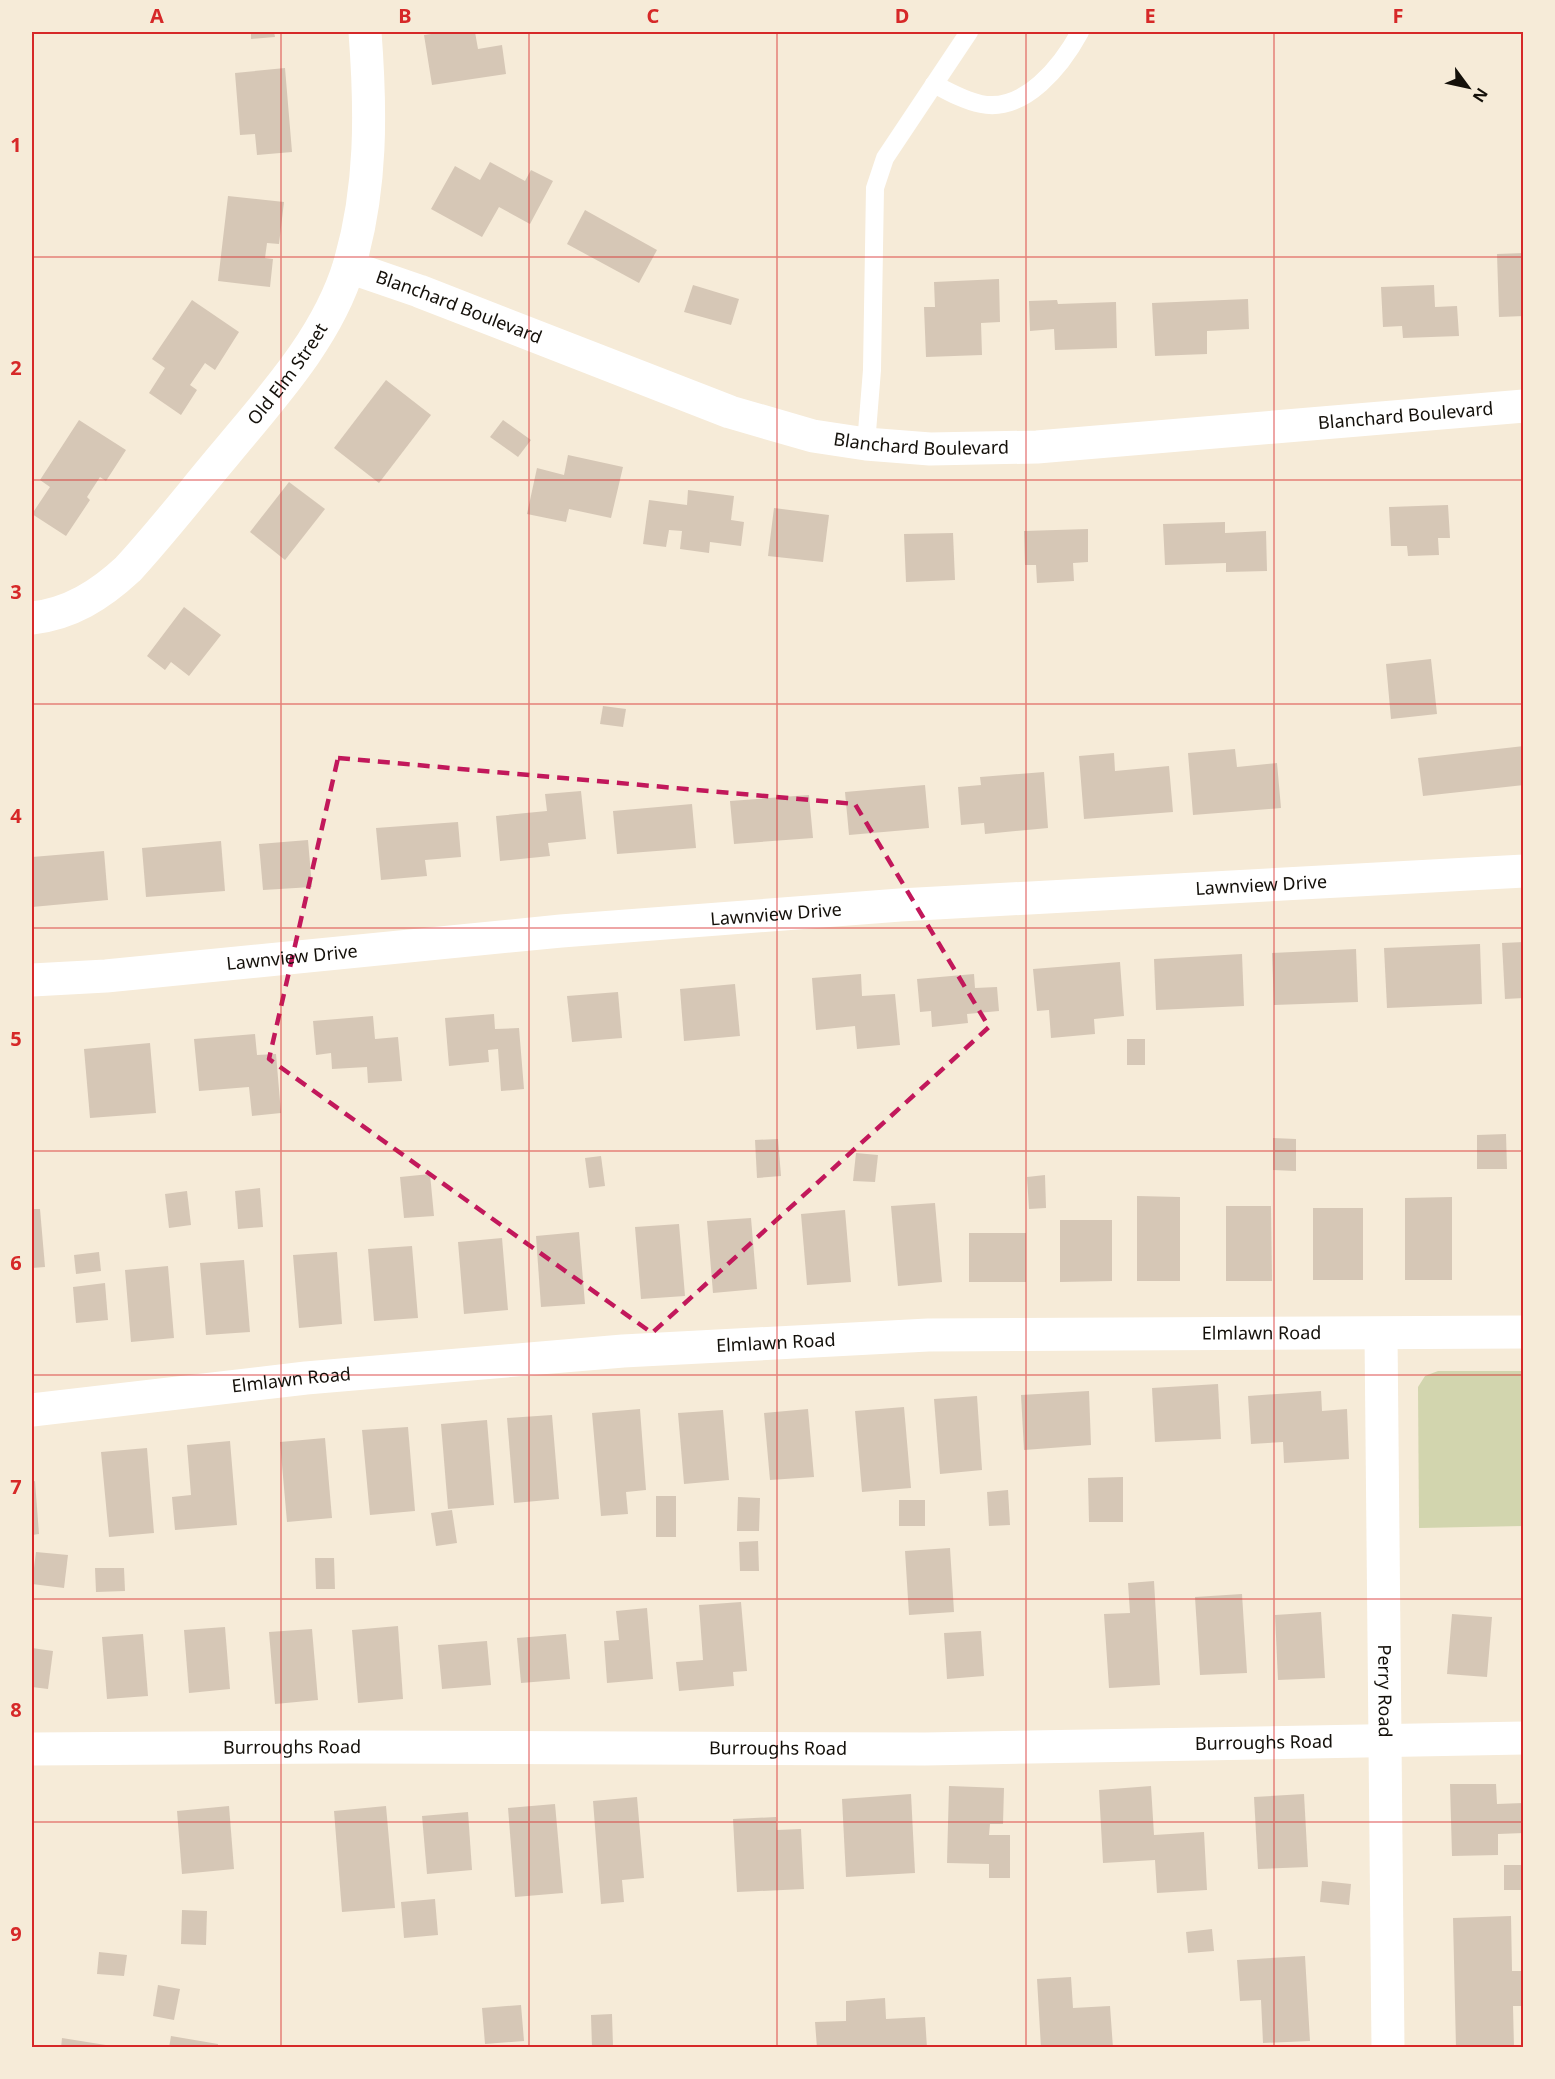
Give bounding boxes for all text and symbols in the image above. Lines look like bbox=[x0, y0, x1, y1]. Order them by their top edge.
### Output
text: A bbox=[150, 2, 164, 29]
text: B bbox=[398, 2, 412, 29]
text: C bbox=[647, 2, 660, 29]
text: D bbox=[895, 2, 909, 29]
text: E bbox=[1144, 2, 1156, 29]
text: F bbox=[1393, 2, 1403, 29]
north arrow bbox=[1438, 57, 1498, 117]
text: N bbox=[1468, 84, 1493, 107]
text: 1 bbox=[10, 131, 22, 158]
street label: Blanchard Boulevard bbox=[373, 264, 546, 349]
street label: Old Elm Street bbox=[241, 318, 333, 429]
text: 2 bbox=[10, 354, 22, 381]
street label: Blanchard Boulevard bbox=[1317, 396, 1494, 434]
street label: Blanchard Boulevard bbox=[832, 426, 1009, 460]
text: 3 bbox=[10, 578, 22, 605]
text: 4 bbox=[10, 802, 22, 829]
street label: Lawnview Drive bbox=[1195, 869, 1328, 900]
street label: Lawnview Drive bbox=[709, 897, 843, 931]
street label: Lawnview Drive bbox=[225, 938, 359, 975]
text: 5 bbox=[10, 1025, 22, 1052]
text: 6 bbox=[10, 1249, 22, 1276]
street label: Elmlawn Road bbox=[1202, 1320, 1321, 1345]
street label: Elmlawn Road bbox=[715, 1327, 836, 1357]
street label: Elmlawn Road bbox=[230, 1361, 352, 1398]
text: 7 bbox=[10, 1473, 22, 1500]
street label: Perry Road bbox=[1373, 1644, 1398, 1738]
text: 8 bbox=[10, 1696, 22, 1723]
street label: Burroughs Road bbox=[1195, 1729, 1333, 1755]
street label: Burroughs Road bbox=[223, 1734, 361, 1759]
street label: Burroughs Road bbox=[709, 1735, 847, 1760]
text: 9 bbox=[10, 1920, 22, 1947]

